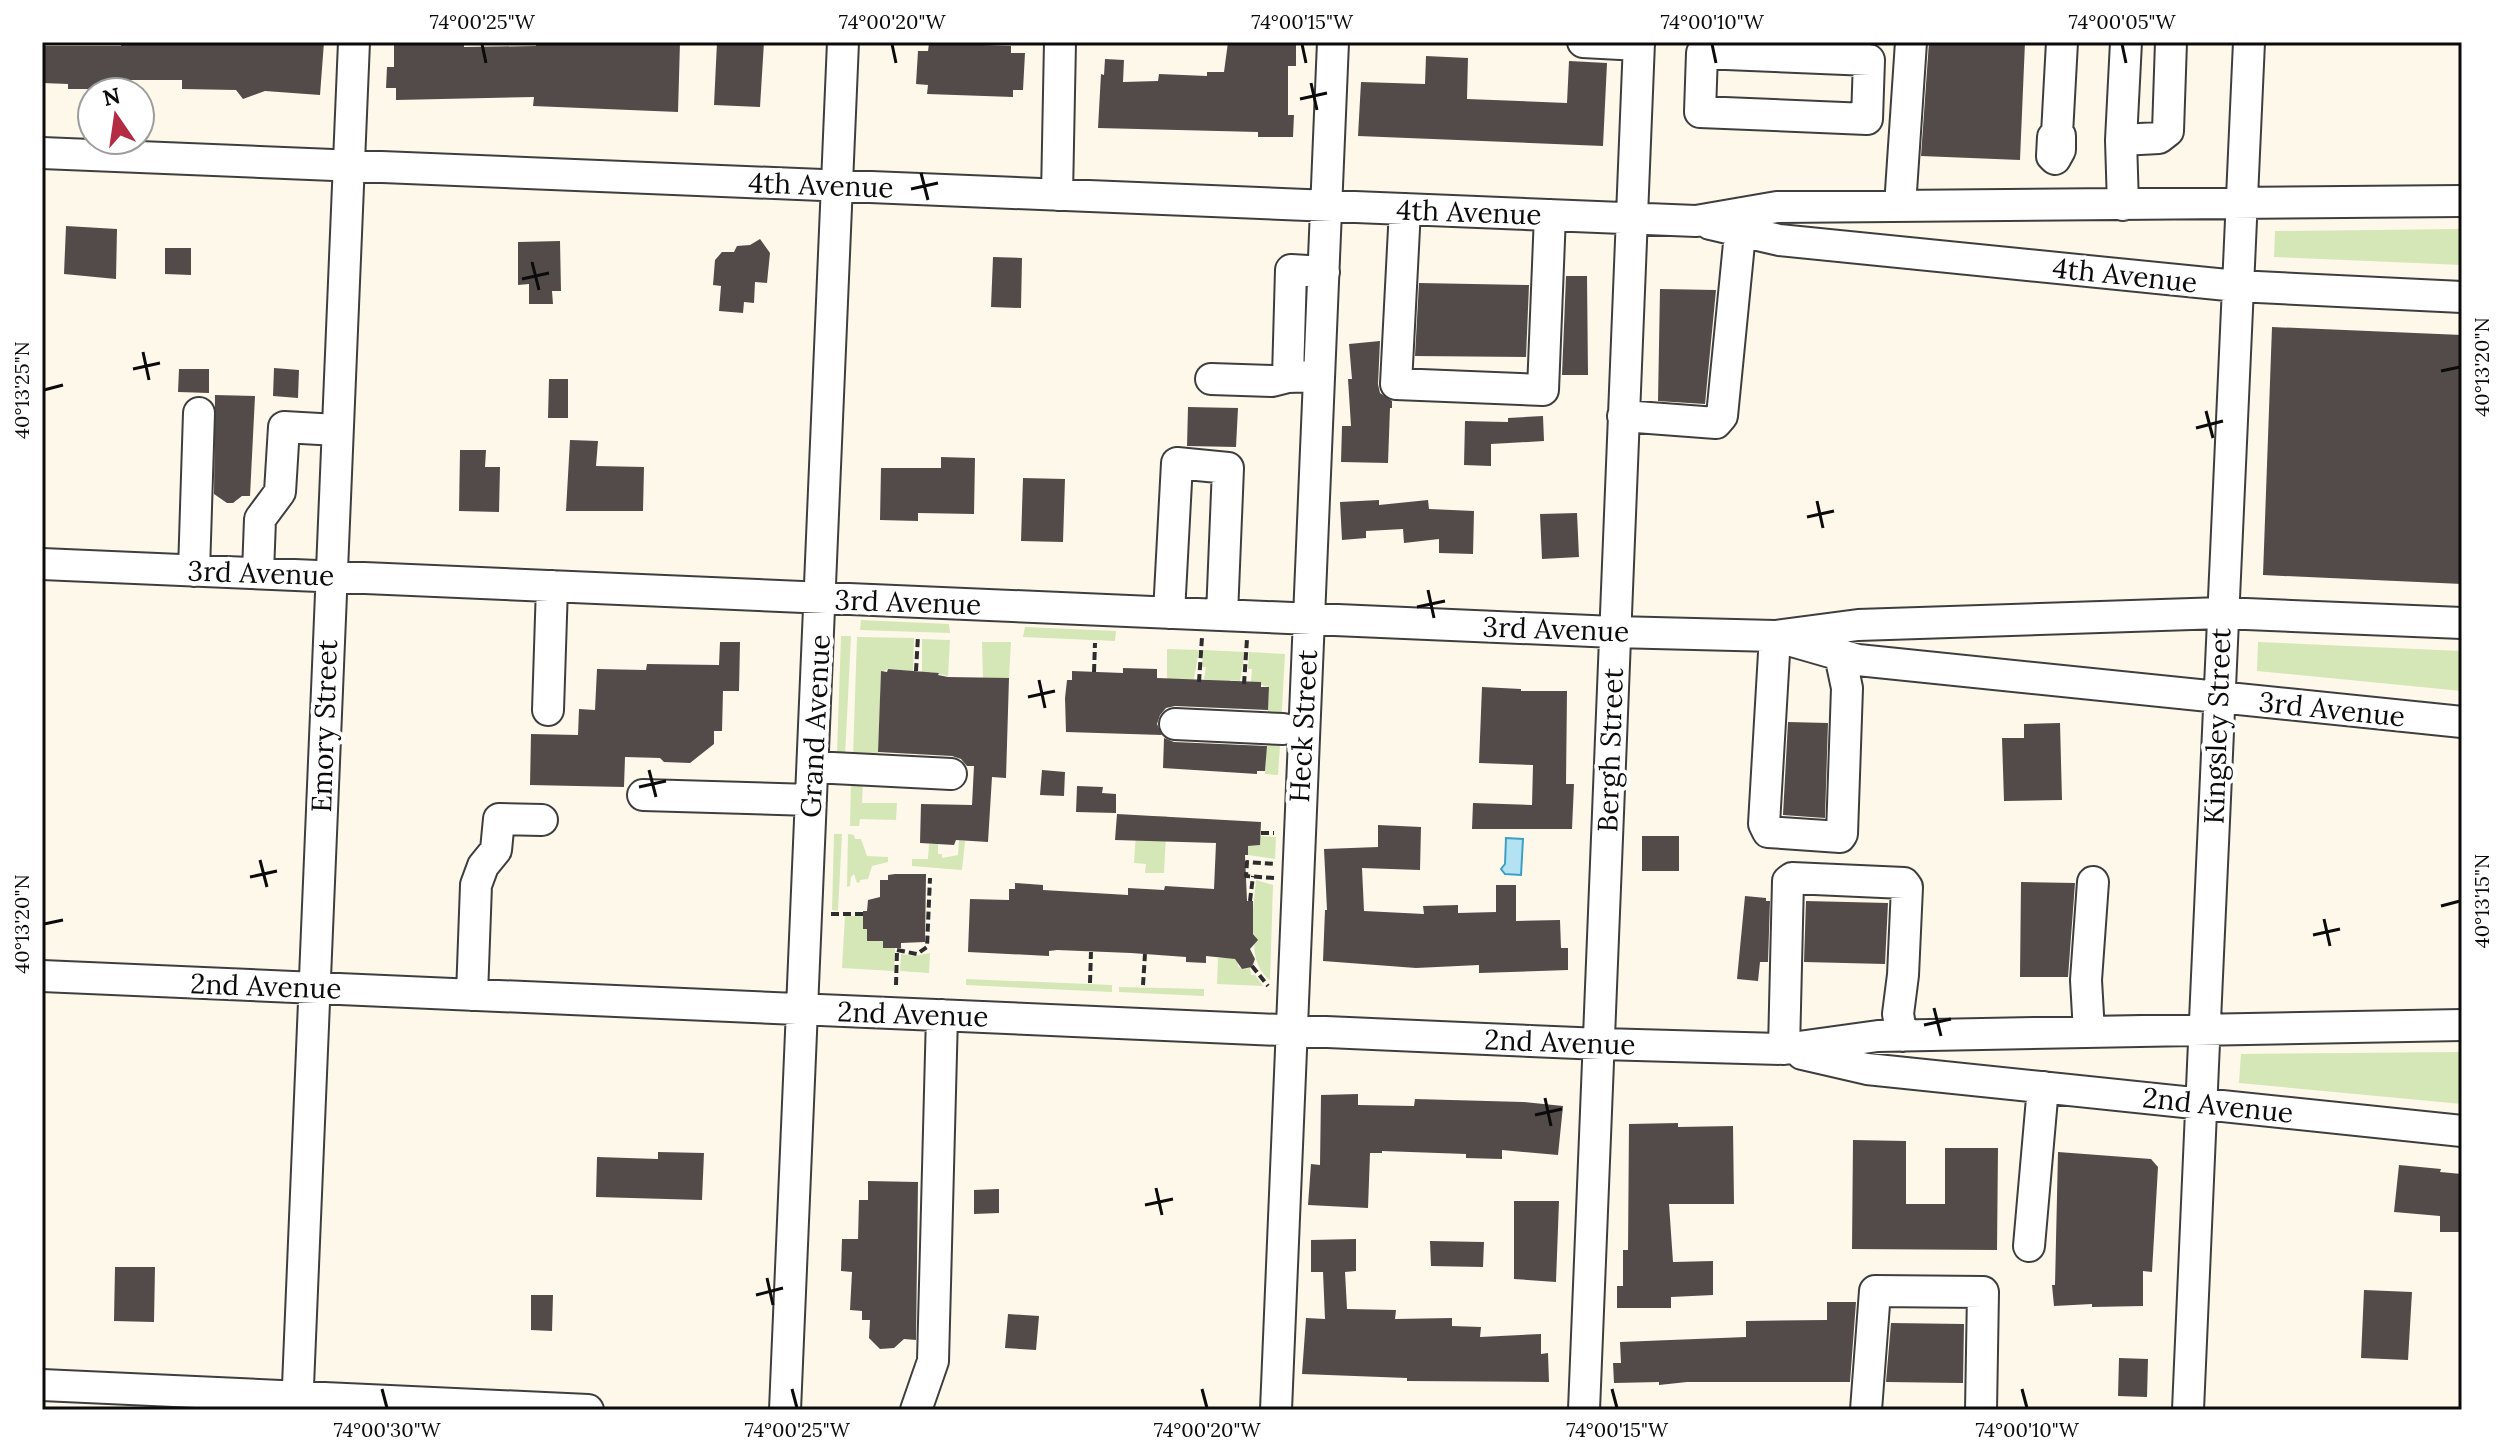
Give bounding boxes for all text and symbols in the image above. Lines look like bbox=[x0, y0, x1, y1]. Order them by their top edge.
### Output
text: 74°00'25"W bbox=[429, 9, 536, 34]
text: 74°00'20"W bbox=[839, 9, 946, 34]
text: 74°00'15"W bbox=[1251, 9, 1354, 34]
text: 74°00'10"W bbox=[1660, 9, 1765, 34]
text: 74°00'05"W bbox=[2069, 9, 2176, 34]
north arrow bbox=[76, 76, 156, 156]
text: N bbox=[100, 81, 123, 112]
street label: 4th Avenue bbox=[748, 164, 894, 206]
street label: 4th Avenue bbox=[1396, 191, 1542, 233]
street label: 4th Avenue bbox=[2051, 250, 2199, 300]
text: 40°13'20"N bbox=[2469, 317, 2494, 417]
text: 40°13'25"N bbox=[9, 341, 34, 439]
street label: 3rd Avenue bbox=[187, 552, 335, 594]
street label: 3rd Avenue bbox=[834, 581, 982, 623]
street label: 3rd Avenue bbox=[1482, 608, 1630, 650]
street label: Kingsley Street bbox=[2196, 627, 2238, 825]
street label: Grand Avenue bbox=[792, 633, 838, 819]
street label: Emory Street bbox=[303, 639, 345, 813]
street label: Heck Street bbox=[1281, 649, 1325, 803]
street label: Bergh Street bbox=[1589, 667, 1631, 833]
street label: 3rd Avenue bbox=[2257, 683, 2407, 735]
text: 40°13'15"N bbox=[2469, 854, 2494, 948]
text: 40°13'20"N bbox=[9, 874, 34, 974]
street label: 2nd Avenue bbox=[190, 965, 342, 1007]
street label: 2nd Avenue bbox=[837, 993, 989, 1035]
street label: 2nd Avenue bbox=[1484, 1021, 1636, 1063]
street label: 2nd Avenue bbox=[2141, 1079, 2295, 1131]
text: 74°00'30"W bbox=[334, 1417, 442, 1442]
text: 74°00'25"W bbox=[744, 1417, 851, 1442]
text: 74°00'20"W bbox=[1154, 1417, 1261, 1442]
text: 74°00'15"W bbox=[1566, 1417, 1669, 1442]
text: 74°00'10"W bbox=[1975, 1417, 2080, 1442]

